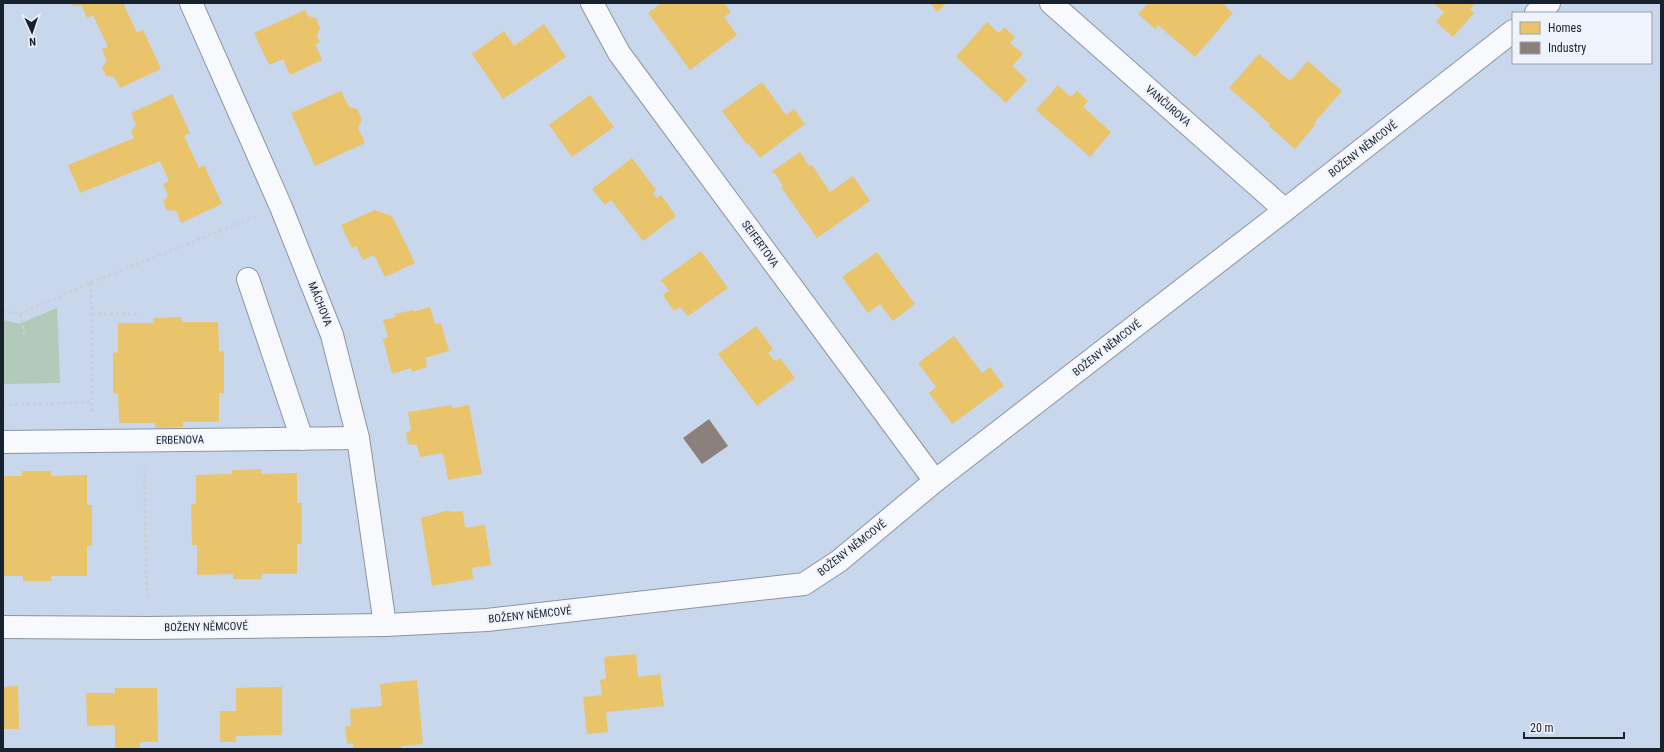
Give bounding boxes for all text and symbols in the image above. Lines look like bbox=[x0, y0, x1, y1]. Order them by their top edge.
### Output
north arrow bbox=[12, 12, 52, 52]
legend bbox=[1512, 12, 1652, 64]
text: Homes bbox=[1548, 21, 1582, 35]
text: N bbox=[29, 35, 36, 48]
text: Industry bbox=[1548, 41, 1586, 55]
street label: VANČUROVA bbox=[1143, 82, 1194, 130]
street label: BOŽENY NĚMCOVÉ bbox=[1326, 118, 1400, 180]
street label: SEIFERTOVA bbox=[739, 218, 782, 270]
street label: MÁCHOVA bbox=[305, 280, 335, 329]
street label: BOŽENY NĚMCOVÉ bbox=[1070, 317, 1144, 379]
street label: ERBENOVA bbox=[156, 433, 205, 447]
street label: BOŽENY NĚMCOVÉ bbox=[815, 517, 889, 579]
street label: BOŽENY NĚMCOVÉ bbox=[488, 604, 573, 626]
street label: BOŽENY NĚMCOVÉ bbox=[164, 620, 248, 634]
scale bar bbox=[1524, 714, 1624, 740]
text: 20 m bbox=[1530, 721, 1554, 735]

